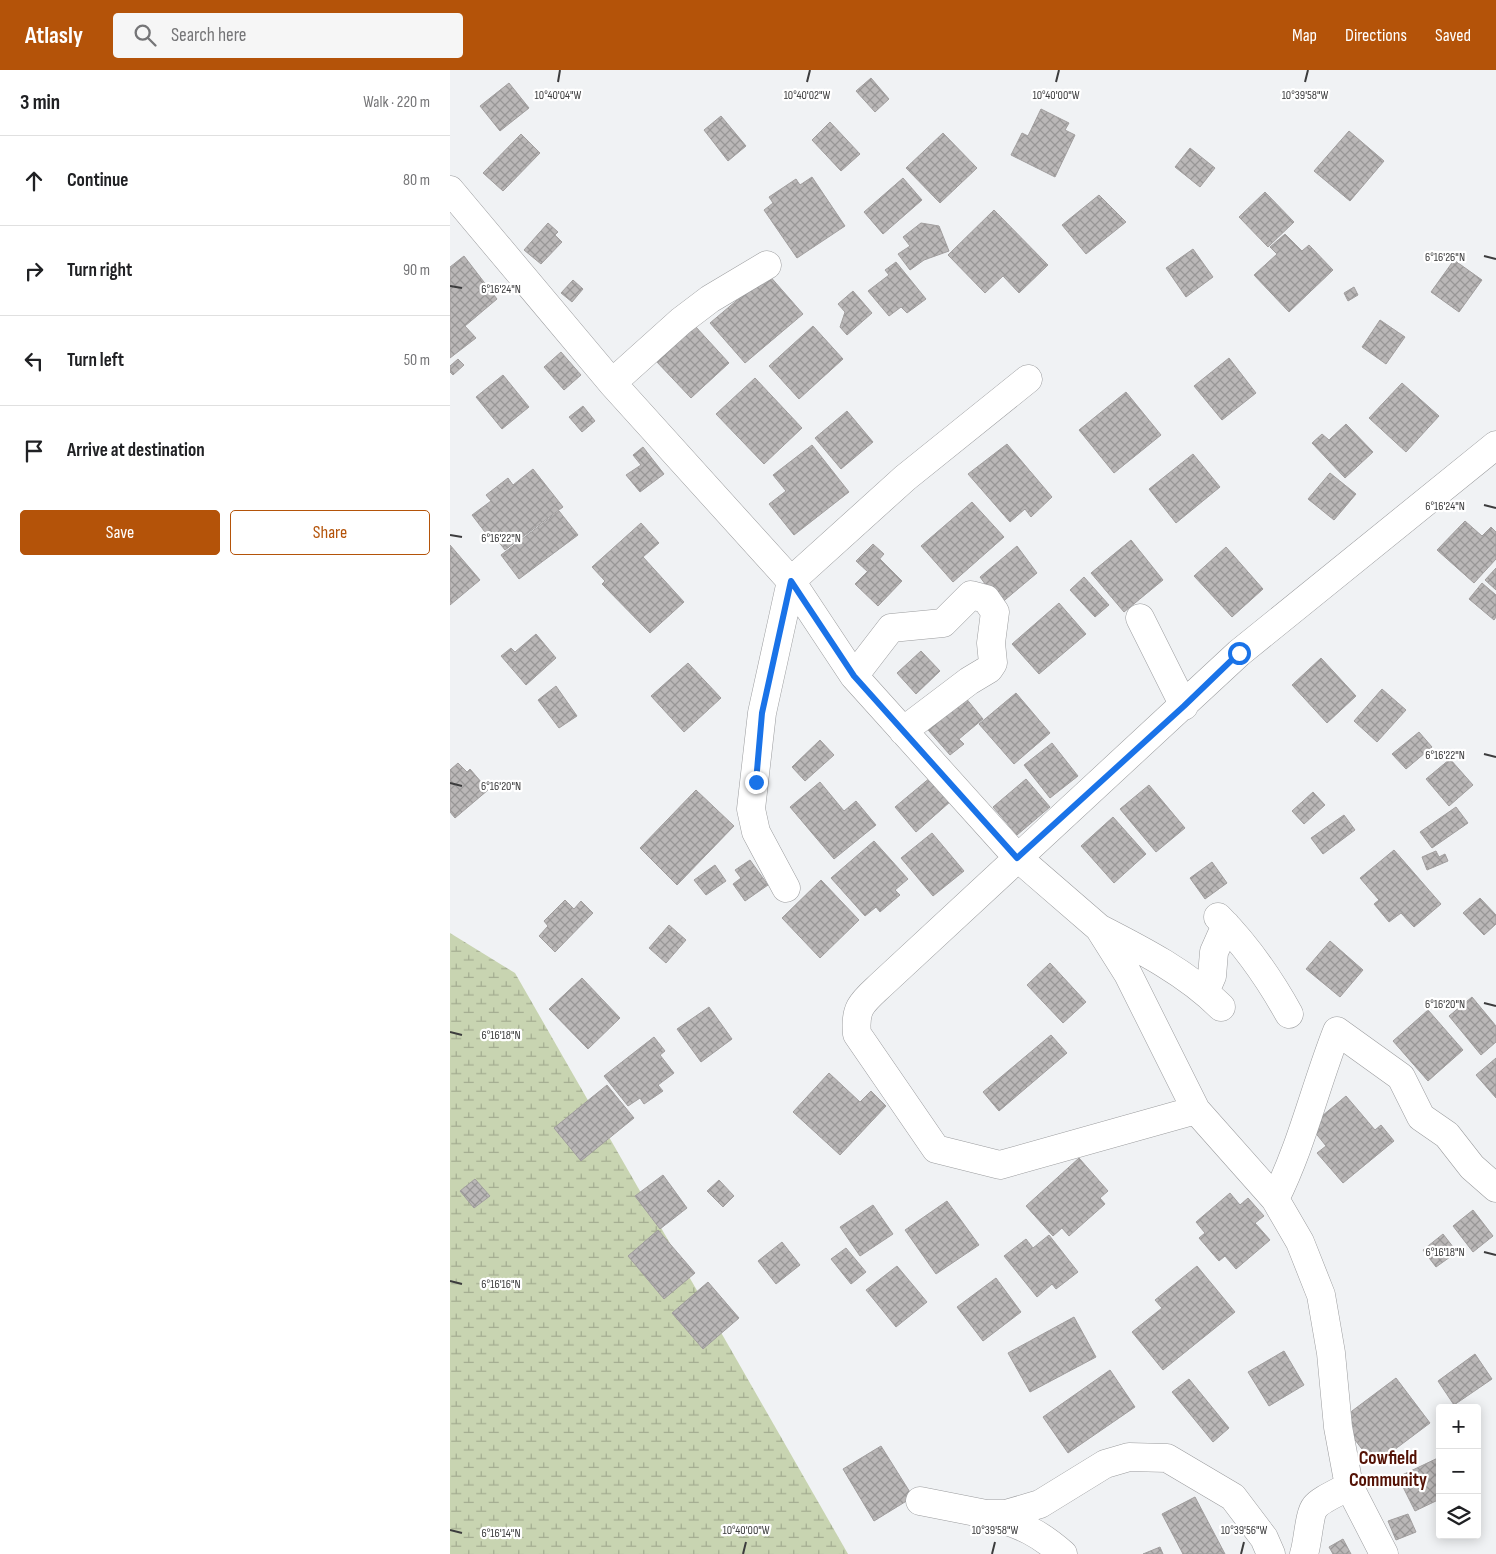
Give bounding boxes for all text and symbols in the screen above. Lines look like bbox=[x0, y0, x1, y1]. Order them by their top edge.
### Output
search box bbox=[113, 13, 463, 58]
text: Atlasly bbox=[25, 21, 83, 50]
icon: search bbox=[131, 21, 159, 49]
text: Search here bbox=[171, 24, 246, 47]
text: Map bbox=[1292, 25, 1317, 46]
text: Directions bbox=[1345, 25, 1407, 46]
text: Saved bbox=[1435, 25, 1471, 46]
text: 10°40'04"W bbox=[535, 88, 582, 103]
text: 10°40'02"W bbox=[784, 88, 831, 103]
text: 10°40'00"W bbox=[1032, 88, 1080, 103]
text: 10°39'58"W bbox=[1282, 88, 1329, 103]
text: 3 min bbox=[20, 90, 60, 115]
text: Walk · 220 m bbox=[363, 93, 430, 112]
icon: ahead bbox=[20, 167, 48, 195]
text: Continue bbox=[67, 169, 128, 192]
text: 80 m bbox=[403, 171, 430, 190]
text: 6°16'26"N bbox=[1425, 250, 1465, 265]
icon: right bbox=[20, 257, 48, 285]
text: Turn right bbox=[67, 259, 132, 282]
text: 90 m bbox=[403, 261, 430, 280]
text: 6°16'24"N bbox=[481, 282, 521, 297]
icon: left bbox=[20, 347, 48, 375]
text: Turn left bbox=[67, 349, 124, 372]
text: 50 m bbox=[404, 351, 430, 370]
icon: arrive bbox=[20, 437, 48, 465]
text: Arrive at destination bbox=[67, 439, 205, 462]
text: 6°16'24"N bbox=[1425, 499, 1465, 514]
button: Save bbox=[20, 510, 220, 555]
button: Share bbox=[230, 510, 430, 555]
text: 6°16'22"N bbox=[481, 531, 521, 546]
route start bbox=[1228, 642, 1251, 665]
text: 6°16'22"N bbox=[1425, 748, 1465, 763]
route end bbox=[745, 771, 768, 794]
text: 6°16'20"N bbox=[481, 779, 521, 794]
text: 6°16'20"N bbox=[1425, 997, 1465, 1012]
text: 6°16'18"N bbox=[481, 1028, 521, 1043]
text: 6°16'18"N bbox=[1425, 1245, 1465, 1260]
text: 6°16'16"N bbox=[481, 1277, 521, 1292]
map controls bbox=[1436, 1404, 1481, 1539]
button: + bbox=[1436, 1404, 1481, 1449]
district label: Cowfield Community bbox=[1349, 1447, 1427, 1492]
button: − bbox=[1436, 1449, 1481, 1494]
button: layers bbox=[1436, 1494, 1481, 1539]
text: 10°40'00"W bbox=[722, 1523, 770, 1538]
text: 10°39'58"W bbox=[972, 1523, 1019, 1538]
text: 10°39'56"W bbox=[1221, 1523, 1268, 1538]
text: 6°16'14"N bbox=[481, 1526, 521, 1541]

